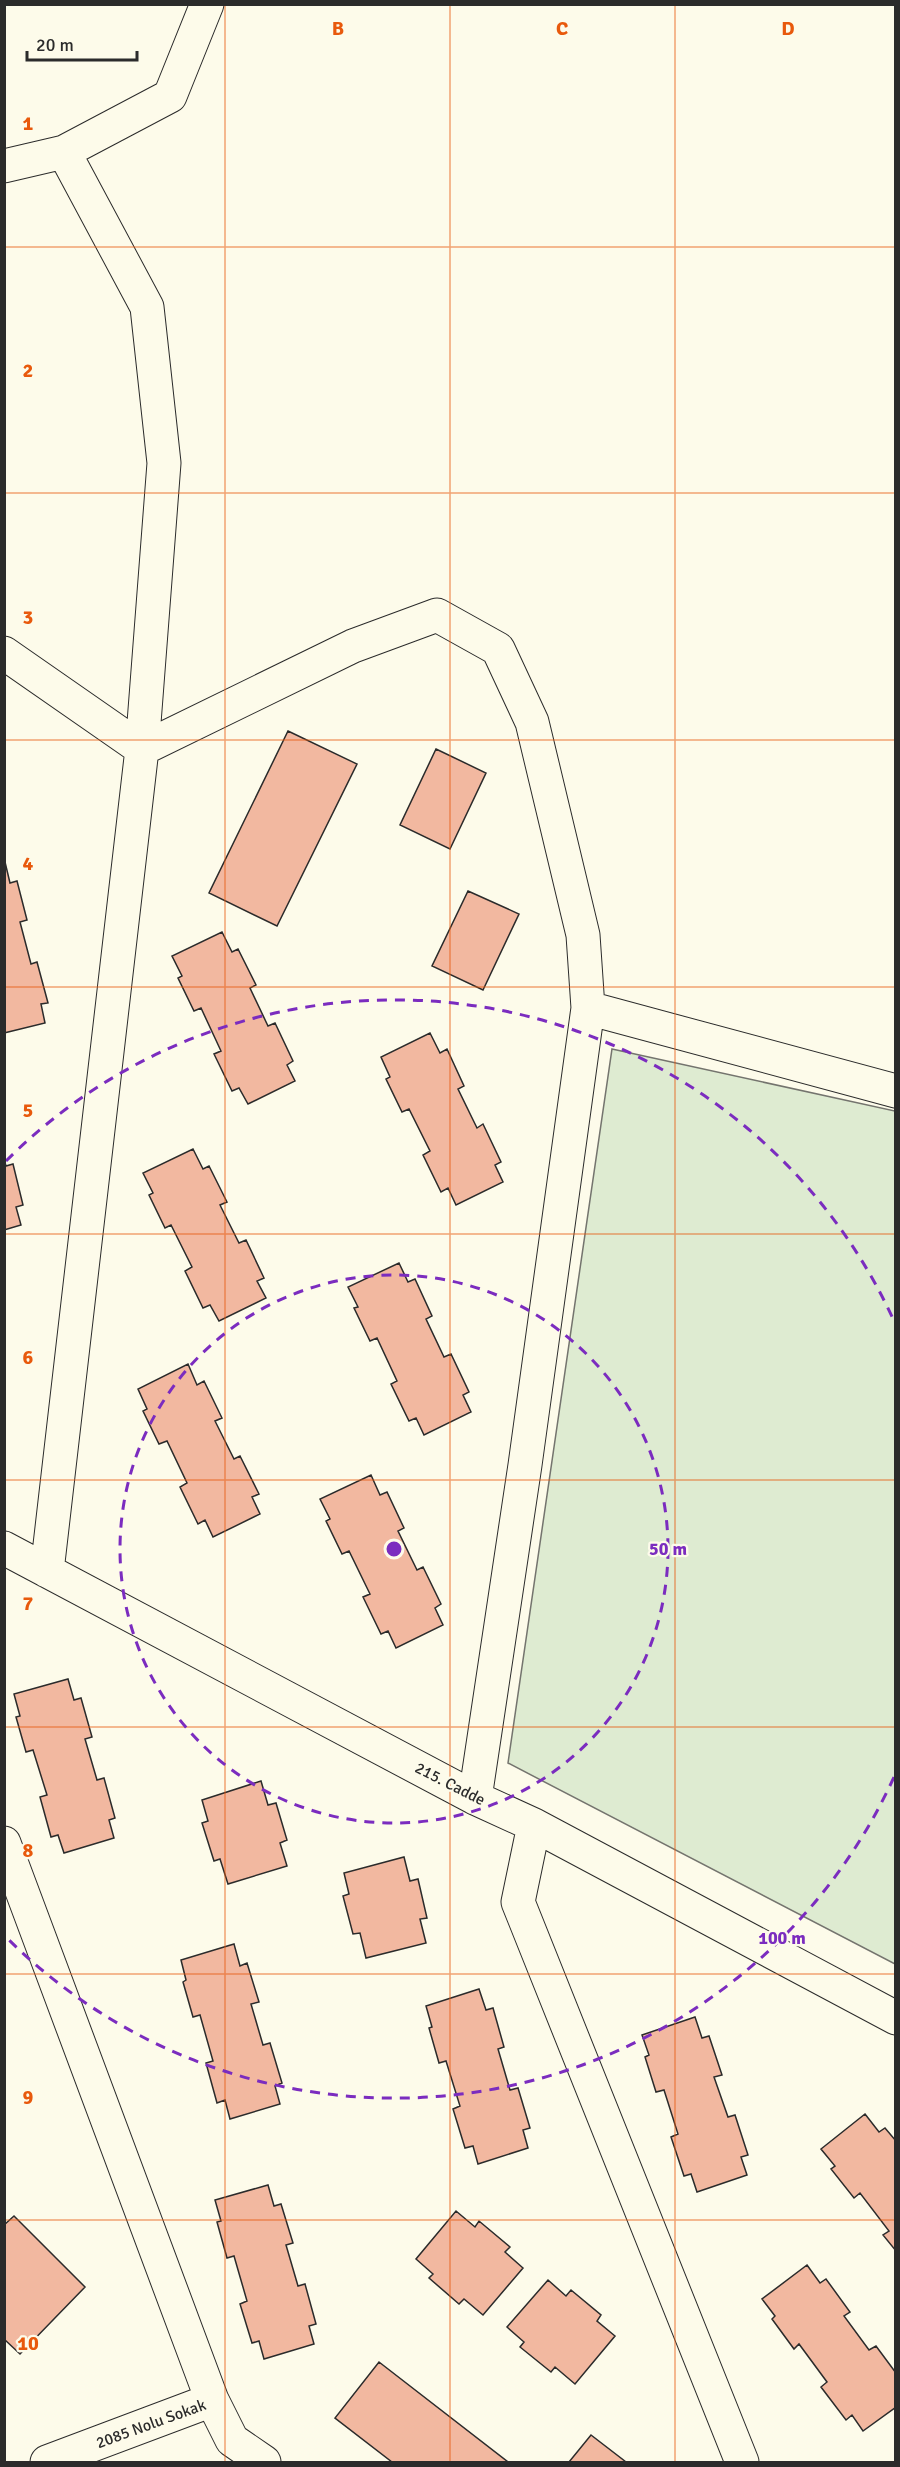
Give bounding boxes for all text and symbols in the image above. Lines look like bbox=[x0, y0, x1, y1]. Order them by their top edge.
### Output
text: B bbox=[332, 16, 344, 41]
text: C bbox=[556, 16, 568, 41]
text: D bbox=[781, 16, 795, 41]
scale bar bbox=[27, 24, 136, 62]
text: 20 m bbox=[36, 34, 74, 56]
text: 1 bbox=[23, 111, 34, 136]
text: 2 bbox=[23, 358, 33, 383]
text: 3 bbox=[23, 605, 33, 630]
text: 4 bbox=[23, 851, 34, 876]
text: 5 bbox=[23, 1098, 33, 1123]
text: 6 bbox=[23, 1345, 34, 1370]
text: 50 m bbox=[649, 1538, 687, 1560]
centre of rings bbox=[384, 1539, 404, 1559]
text: 7 bbox=[23, 1591, 34, 1616]
street label: 215. Cadde bbox=[412, 1758, 488, 1810]
text: 8 bbox=[23, 1838, 34, 1863]
text: 100 m bbox=[758, 1927, 806, 1949]
text: 9 bbox=[23, 2085, 34, 2110]
text: 10 bbox=[17, 2331, 39, 2356]
street label: 2085 Nolu Sokak bbox=[93, 2395, 209, 2453]

